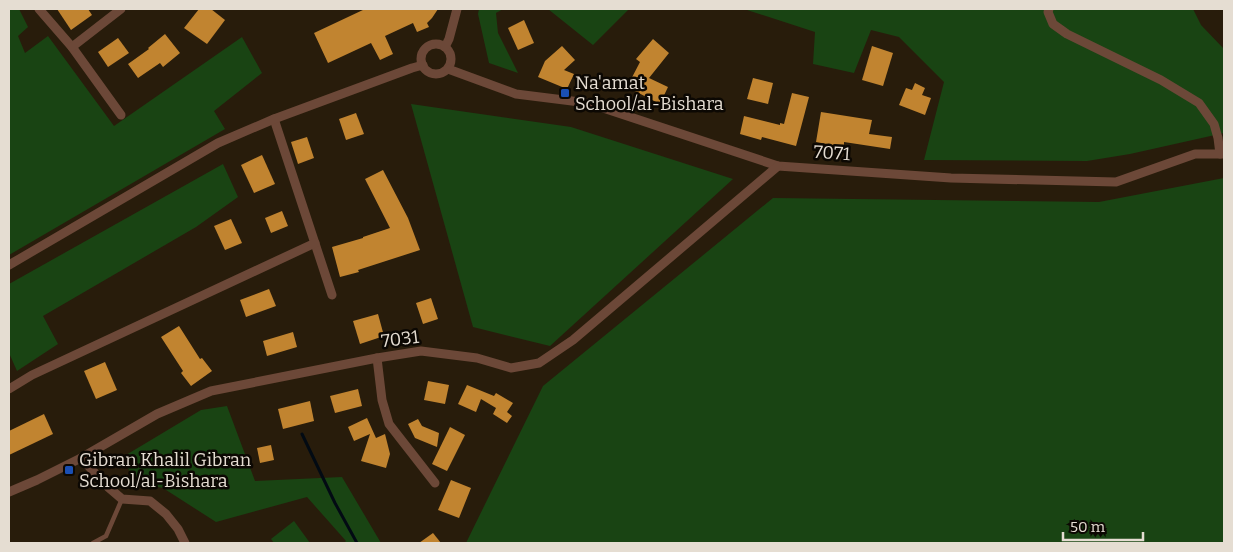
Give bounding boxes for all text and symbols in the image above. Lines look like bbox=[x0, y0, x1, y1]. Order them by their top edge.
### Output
place label: Na'amat School/al-Bishara bbox=[575, 72, 724, 115]
marker: Na'amat School/al-Bishara bbox=[559, 87, 571, 99]
street label: 7071 bbox=[813, 141, 852, 165]
street label: 7031 bbox=[380, 326, 421, 352]
place label: Gibran Khalil Gibran School/al-Bishara bbox=[79, 449, 252, 492]
marker: Gibran Khalil Gibran School/al-Bishara bbox=[63, 464, 75, 476]
scale bar bbox=[1063, 510, 1143, 542]
text: 50 m bbox=[1070, 518, 1106, 536]

